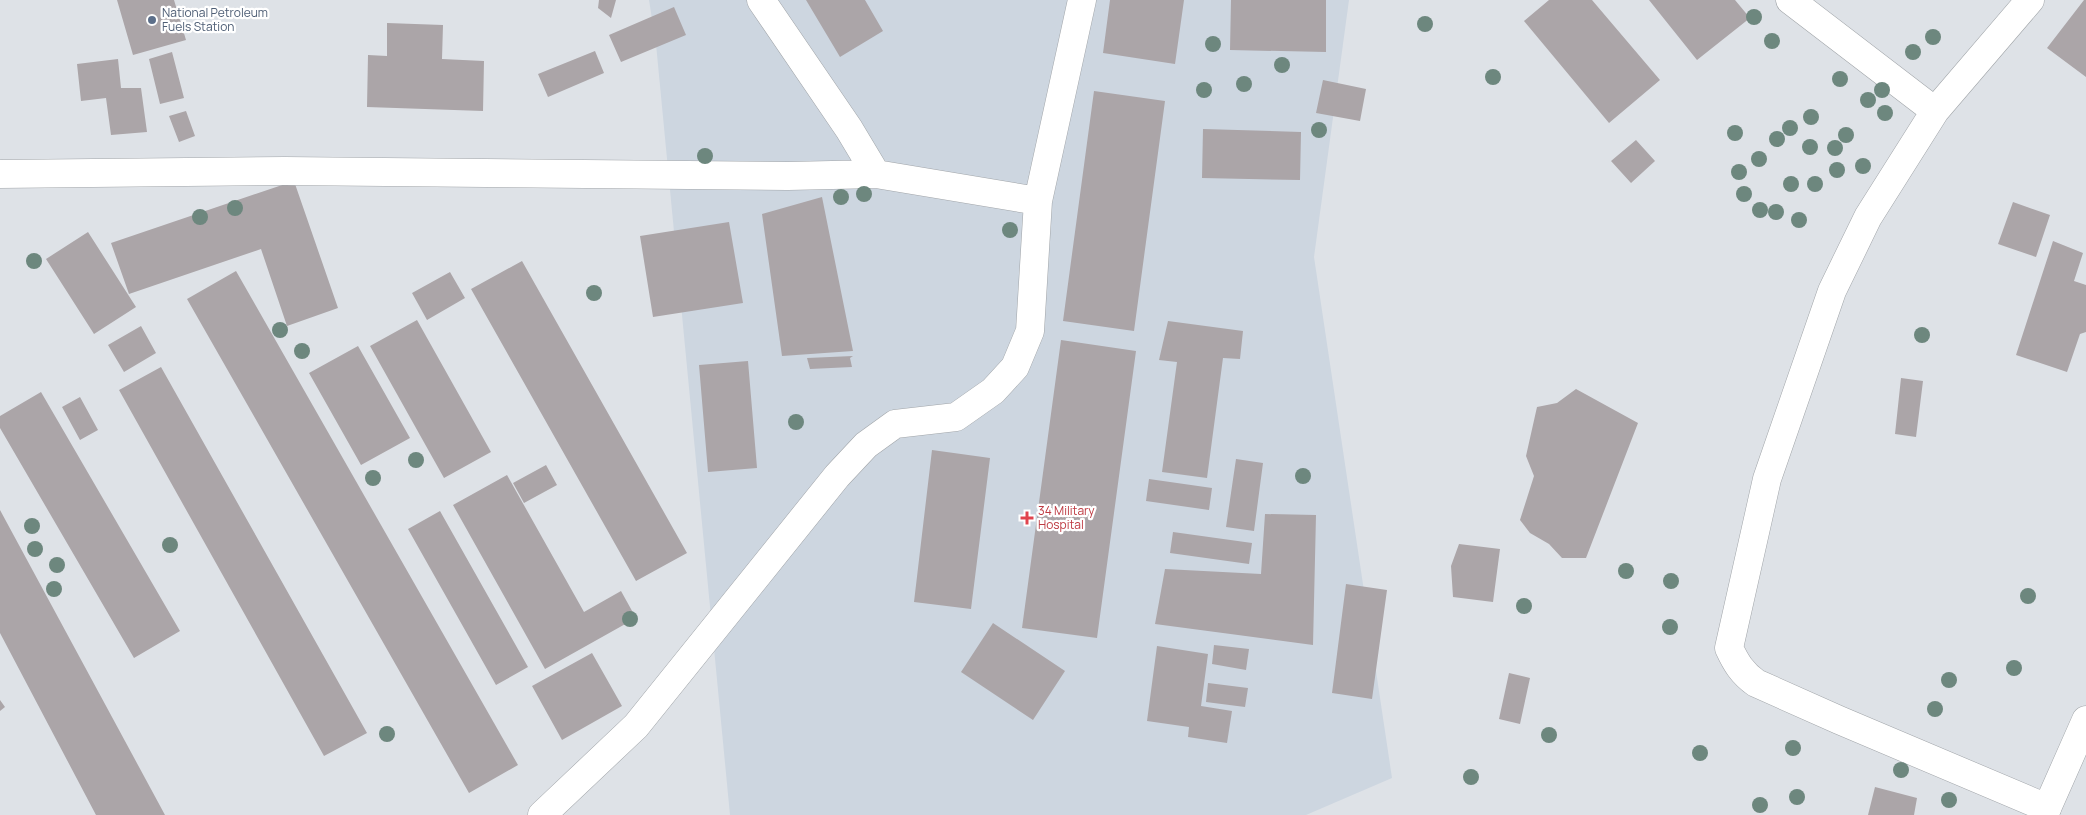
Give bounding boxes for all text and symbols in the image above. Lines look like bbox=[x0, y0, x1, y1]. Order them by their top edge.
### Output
place label: National Petroleum Fuels Station bbox=[162, 4, 268, 35]
marker: National Petroleum Fuels Station bbox=[146, 14, 158, 26]
place label: 34 Military Hospital bbox=[1038, 502, 1095, 533]
marker: 34 Military Hospital bbox=[1020, 511, 1034, 525]

